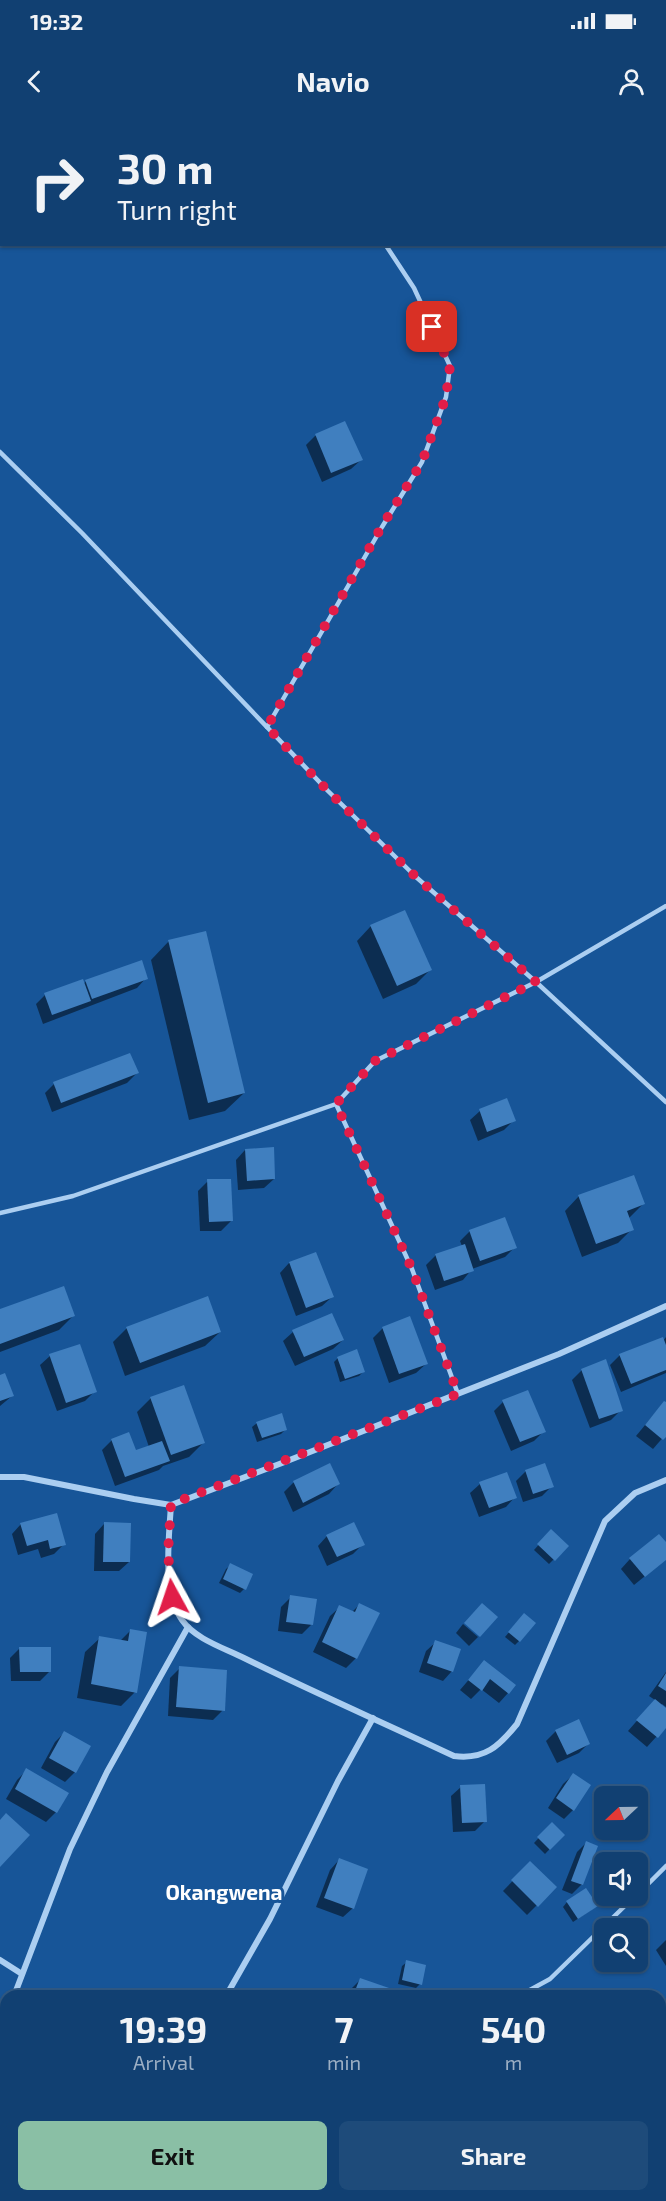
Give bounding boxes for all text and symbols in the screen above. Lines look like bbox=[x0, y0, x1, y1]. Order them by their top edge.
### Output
text: 19:32 bbox=[30, 8, 83, 34]
icon: back bbox=[18, 65, 51, 98]
text: Navio bbox=[296, 65, 370, 97]
icon: person bbox=[615, 65, 648, 98]
text: 30 m bbox=[117, 142, 213, 192]
icon: right bbox=[18, 144, 96, 222]
text: Turn right bbox=[117, 193, 237, 225]
pin bbox=[406, 301, 457, 352]
icon: arrive bbox=[415, 310, 448, 343]
position arrow bbox=[140, 1565, 204, 1629]
north arrow bbox=[594, 1786, 648, 1840]
map controls bbox=[594, 1786, 648, 1972]
button: sound bbox=[594, 1852, 648, 1906]
district label: Okangwena bbox=[165, 1879, 283, 1904]
button: search bbox=[594, 1918, 648, 1972]
text: 19:39 bbox=[120, 2007, 207, 2050]
text: 7 bbox=[335, 2007, 354, 2050]
text: 540 bbox=[481, 2007, 546, 2050]
text: Arrival bbox=[133, 2050, 194, 2074]
text: min bbox=[327, 2050, 361, 2074]
text: m bbox=[505, 2050, 522, 2074]
button: Exit bbox=[18, 2121, 327, 2190]
button: Share bbox=[339, 2121, 648, 2190]

